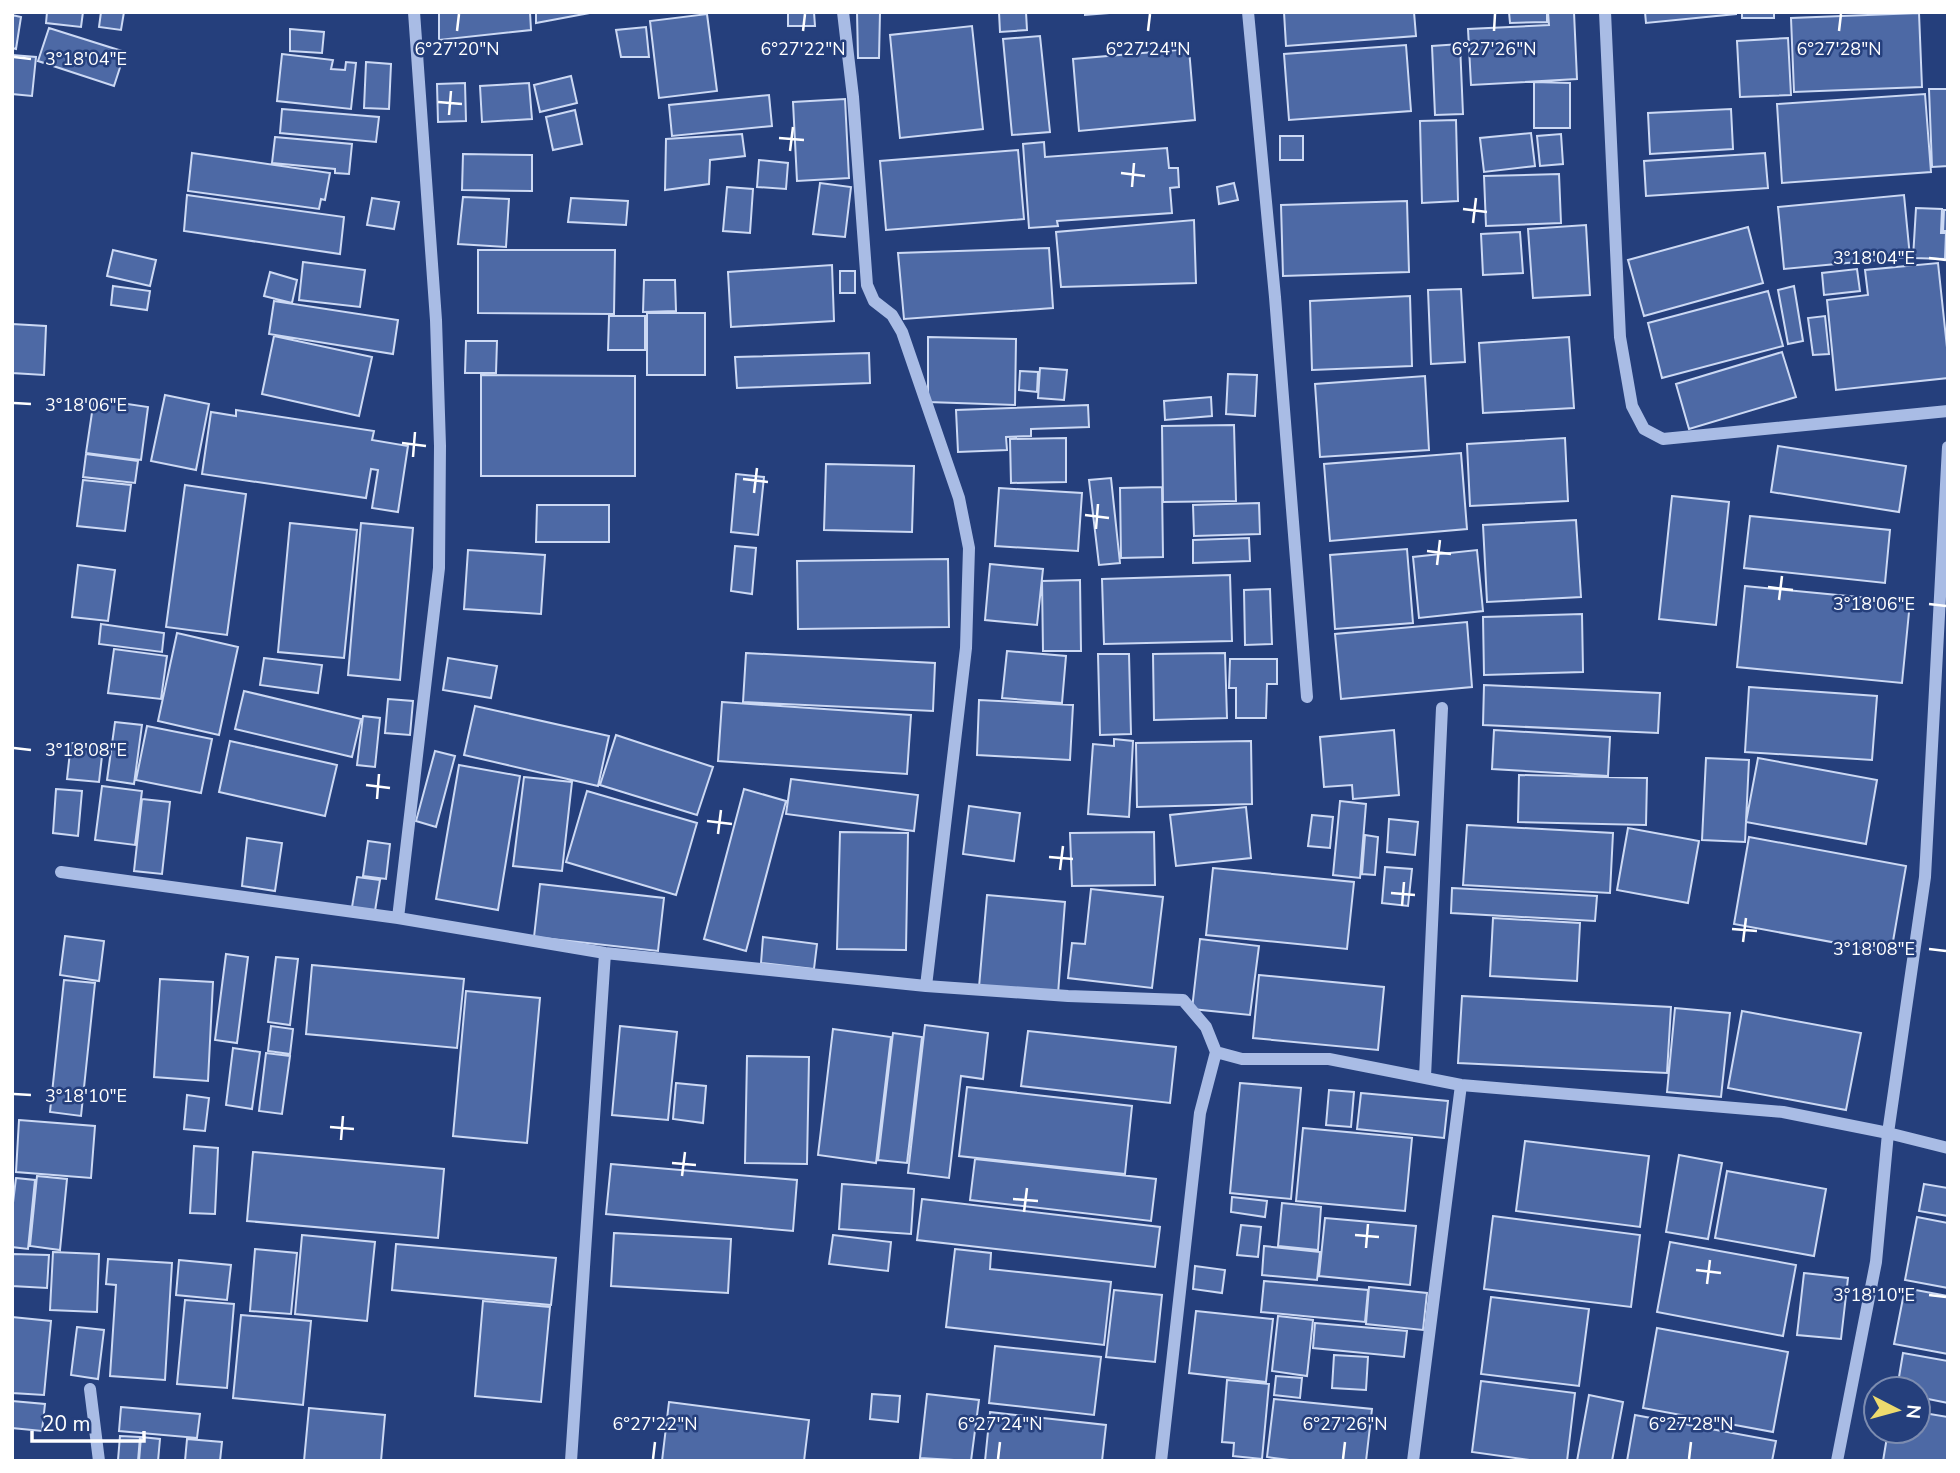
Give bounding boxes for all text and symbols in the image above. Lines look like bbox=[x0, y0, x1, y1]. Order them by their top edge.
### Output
text: 6°27'20"N bbox=[414, 37, 500, 61]
text: 6°27'22"N bbox=[760, 37, 846, 61]
text: 6°27'24"N bbox=[1105, 37, 1191, 61]
text: 6°27'26"N bbox=[1451, 37, 1537, 61]
text: 6°27'28"N bbox=[1796, 37, 1882, 61]
text: 3°18'04"E bbox=[45, 47, 127, 71]
text: 3°18'04"E bbox=[1833, 246, 1915, 270]
text: 3°18'06"E bbox=[45, 393, 127, 417]
text: 3°18'06"E bbox=[1833, 592, 1915, 616]
text: 3°18'08"E bbox=[45, 738, 127, 762]
text: 3°18'08"E bbox=[1833, 937, 1915, 961]
text: 3°18'10"E bbox=[45, 1084, 127, 1108]
text: 3°18'10"E bbox=[1833, 1283, 1915, 1307]
north arrow bbox=[1862, 1375, 1932, 1445]
scale bar bbox=[32, 1400, 144, 1444]
text: N bbox=[1899, 1403, 1927, 1420]
text: 20 m bbox=[42, 1410, 91, 1438]
text: 6°27'22"N bbox=[612, 1412, 698, 1436]
text: 6°27'24"N bbox=[957, 1412, 1043, 1436]
text: 6°27'26"N bbox=[1302, 1412, 1388, 1436]
text: 6°27'28"N bbox=[1648, 1412, 1734, 1436]

